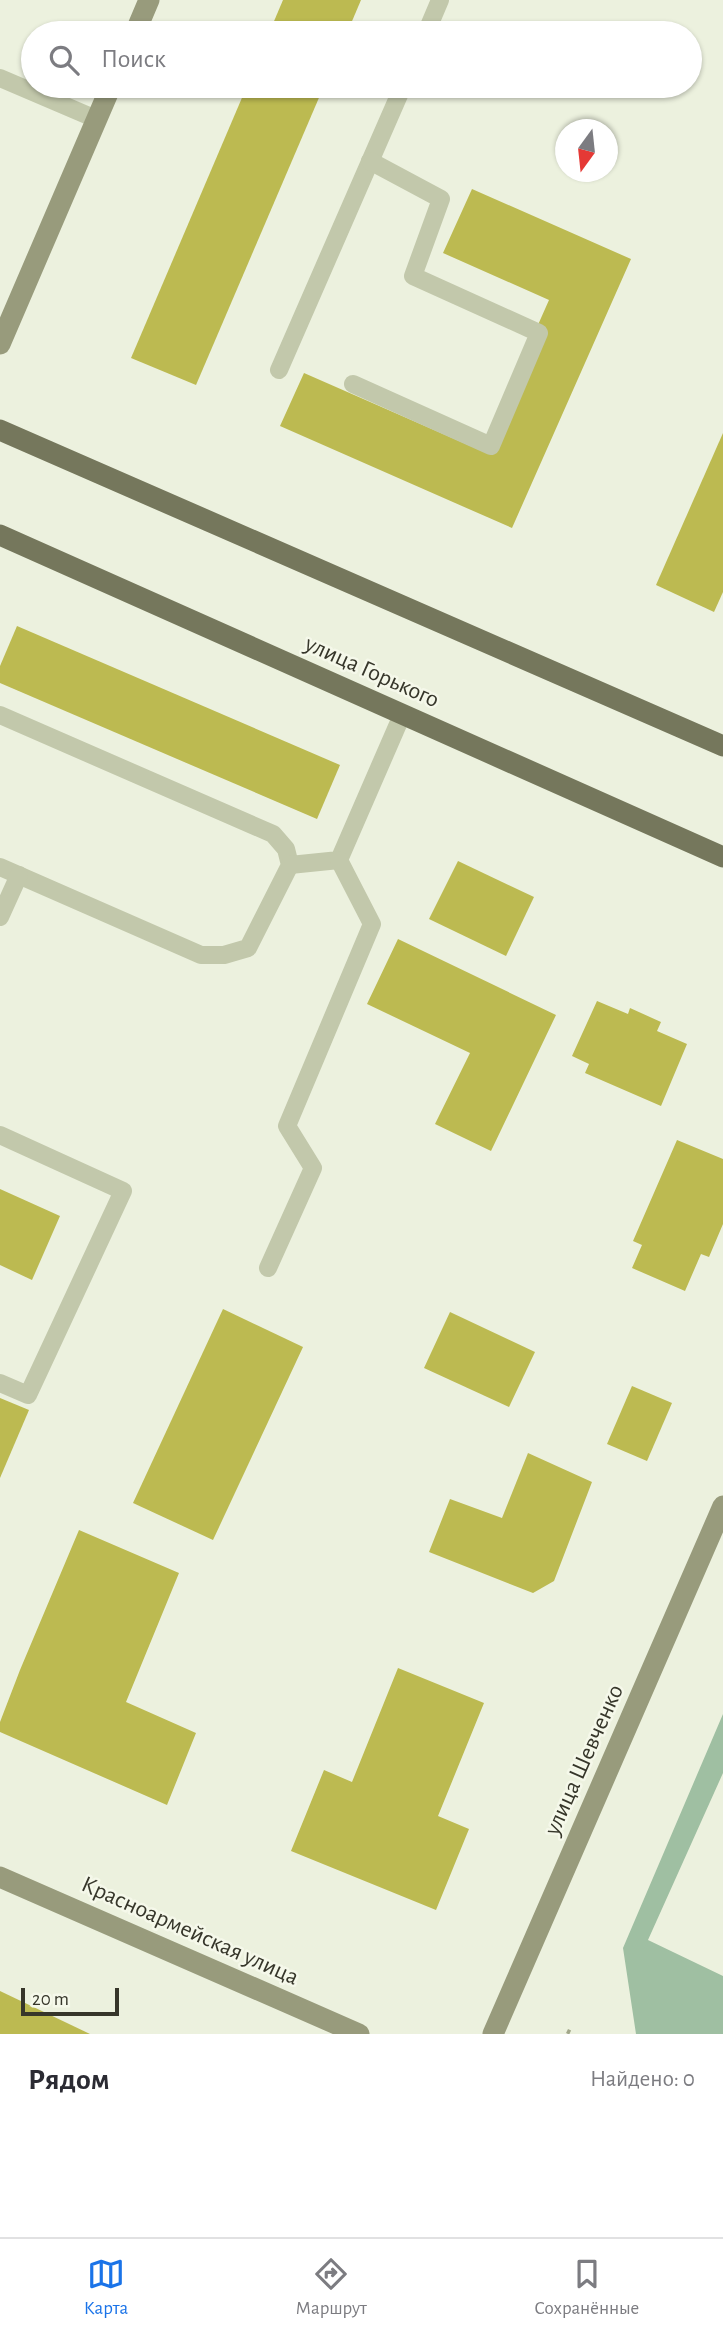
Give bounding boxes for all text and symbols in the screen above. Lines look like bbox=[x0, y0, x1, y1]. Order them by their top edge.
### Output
search box bbox=[21, 21, 702, 98]
icon: search bbox=[45, 41, 83, 79]
text: Поиск bbox=[101, 46, 166, 72]
north arrow bbox=[555, 119, 618, 182]
street label: улица Горького bbox=[300, 631, 443, 712]
street label: улица Шевченко bbox=[540, 1681, 628, 1840]
street label: Красноармейская улица bbox=[78, 1872, 302, 1990]
scale bar bbox=[21, 1985, 119, 2017]
text: 20 m bbox=[32, 1990, 69, 2009]
text: Рядом bbox=[28, 2065, 110, 2095]
text: Найдено: 0 bbox=[590, 2068, 695, 2091]
tab: Карта bbox=[84, 2255, 128, 2320]
tab: Маршрут bbox=[296, 2255, 367, 2320]
tab: Сохранённые bbox=[534, 2255, 639, 2320]

